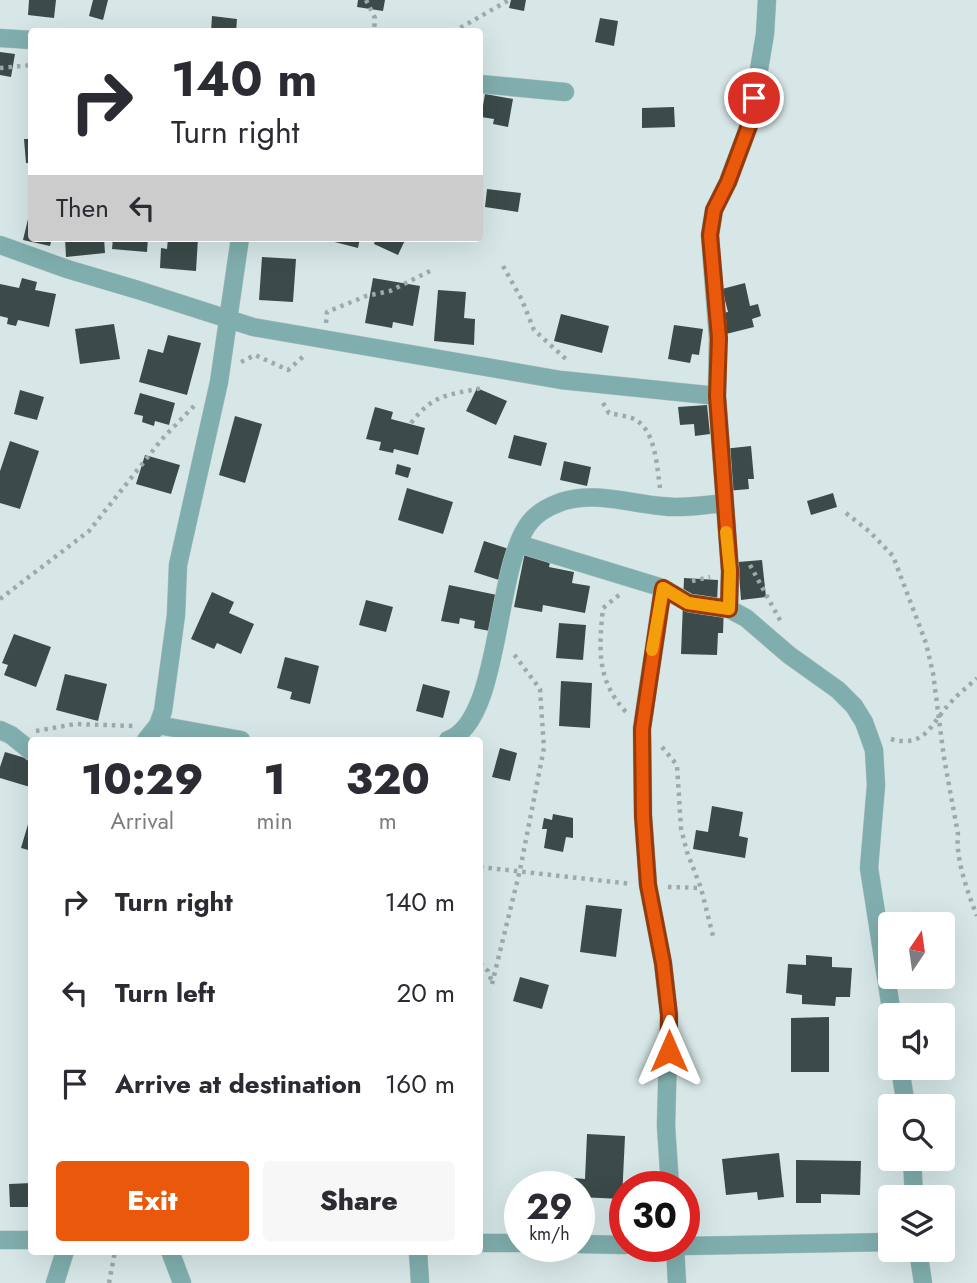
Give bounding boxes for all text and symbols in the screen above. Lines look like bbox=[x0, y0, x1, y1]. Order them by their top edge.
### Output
text: 140 m bbox=[171, 44, 317, 114]
icon: right bbox=[56, 56, 147, 147]
pin bbox=[724, 68, 784, 128]
icon: arrive bbox=[735, 79, 773, 117]
text: Turn right bbox=[171, 109, 300, 155]
text: Then bbox=[56, 189, 109, 227]
icon: left bbox=[123, 189, 161, 227]
text: 10:29 bbox=[81, 749, 204, 810]
text: 1 bbox=[264, 749, 286, 810]
text: 320 bbox=[346, 749, 430, 810]
text: Arrival bbox=[111, 804, 174, 838]
text: min bbox=[257, 804, 293, 838]
text: m bbox=[379, 804, 397, 838]
icon: right bbox=[56, 883, 94, 921]
text: Turn right bbox=[115, 883, 233, 921]
text: 140 m bbox=[384, 883, 455, 921]
north arrow bbox=[878, 912, 956, 989]
map controls bbox=[878, 912, 955, 1262]
icon: left bbox=[56, 974, 94, 1012]
text: Turn left bbox=[115, 974, 215, 1012]
text: 20 m bbox=[397, 974, 455, 1012]
button: sound bbox=[878, 1003, 955, 1080]
position arrow bbox=[632, 1014, 706, 1088]
icon: arrive bbox=[56, 1065, 94, 1103]
text: Arrive at destination bbox=[115, 1065, 362, 1103]
text: 160 m bbox=[385, 1065, 455, 1103]
button: search bbox=[878, 1094, 955, 1171]
button: Exit bbox=[56, 1161, 249, 1241]
button: Share bbox=[263, 1161, 455, 1241]
speed limit sign: 30 bbox=[609, 1171, 700, 1262]
text: 29 bbox=[526, 1182, 573, 1232]
button: layers bbox=[878, 1185, 955, 1262]
text: km/h bbox=[529, 1221, 570, 1247]

